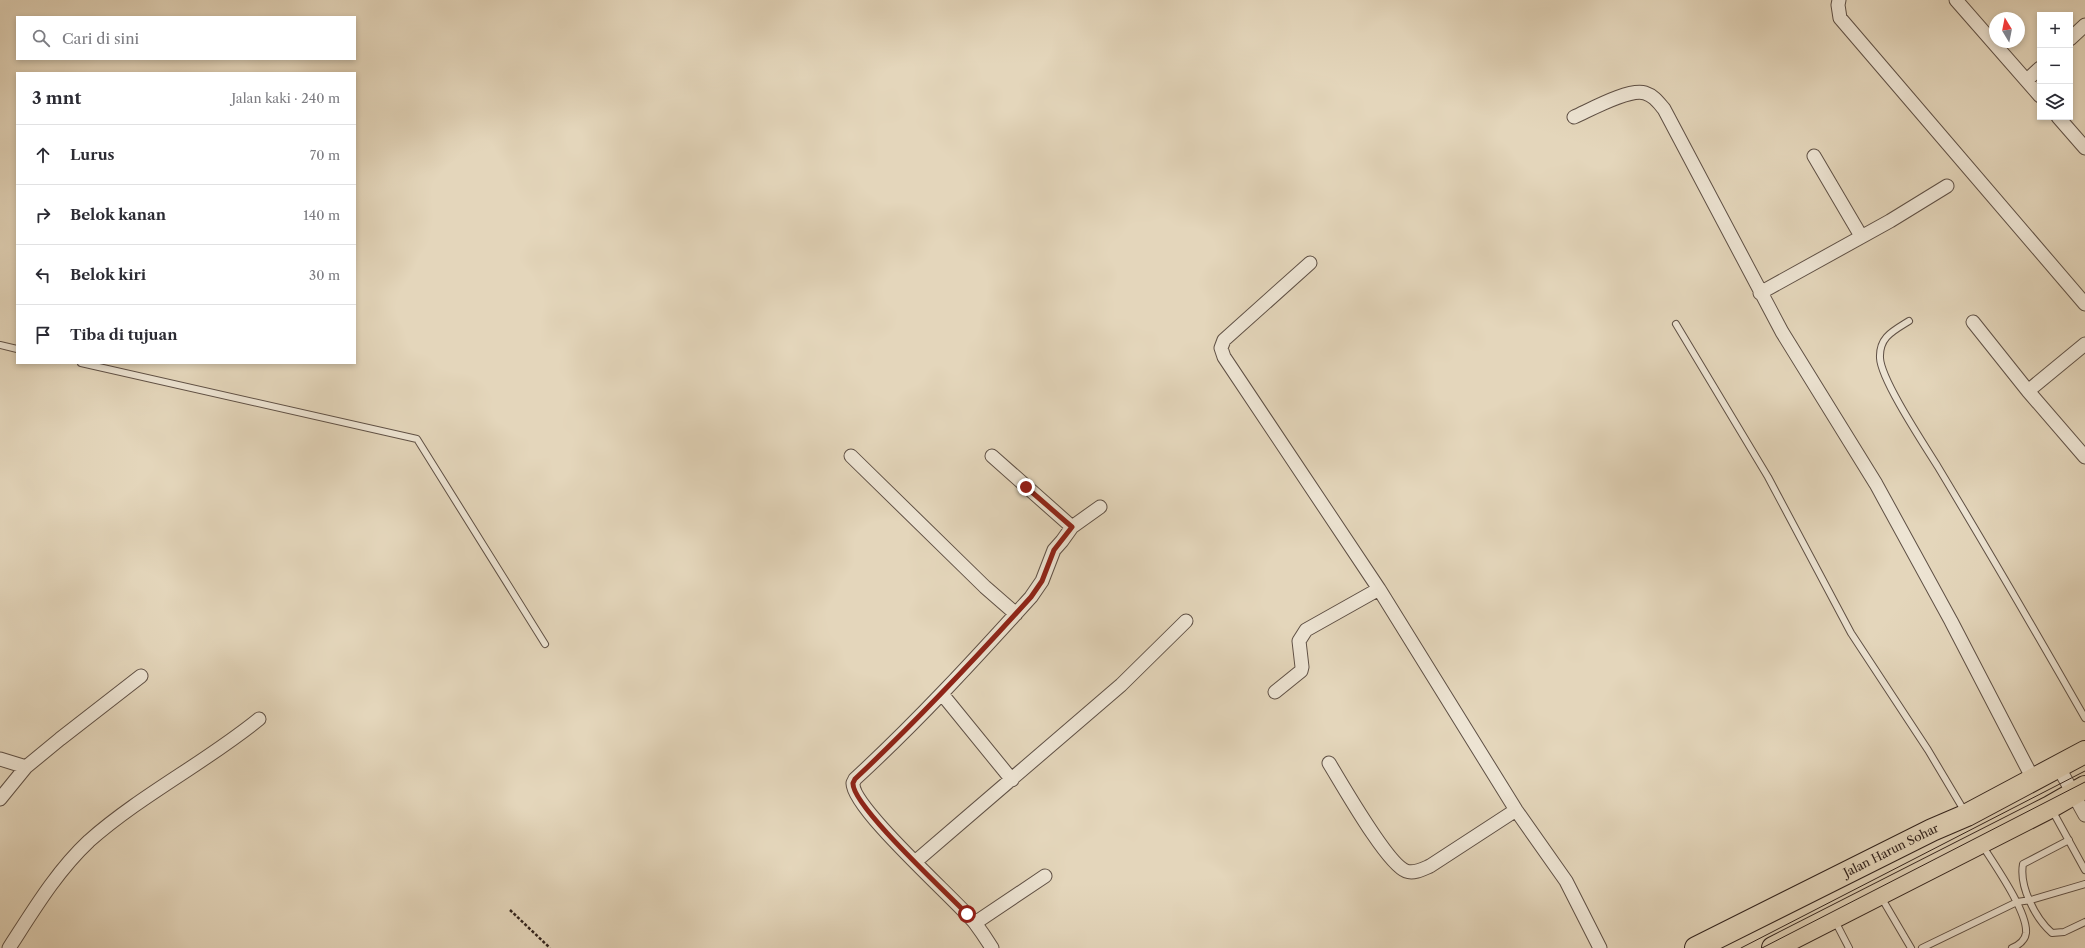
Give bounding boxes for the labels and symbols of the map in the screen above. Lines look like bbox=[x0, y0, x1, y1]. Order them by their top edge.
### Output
north arrow bbox=[1989, 12, 2025, 48]
route end bbox=[1017, 478, 1035, 496]
street label: Jalan Harun Sohar bbox=[1839, 820, 1941, 881]
route start bbox=[958, 905, 976, 923]

